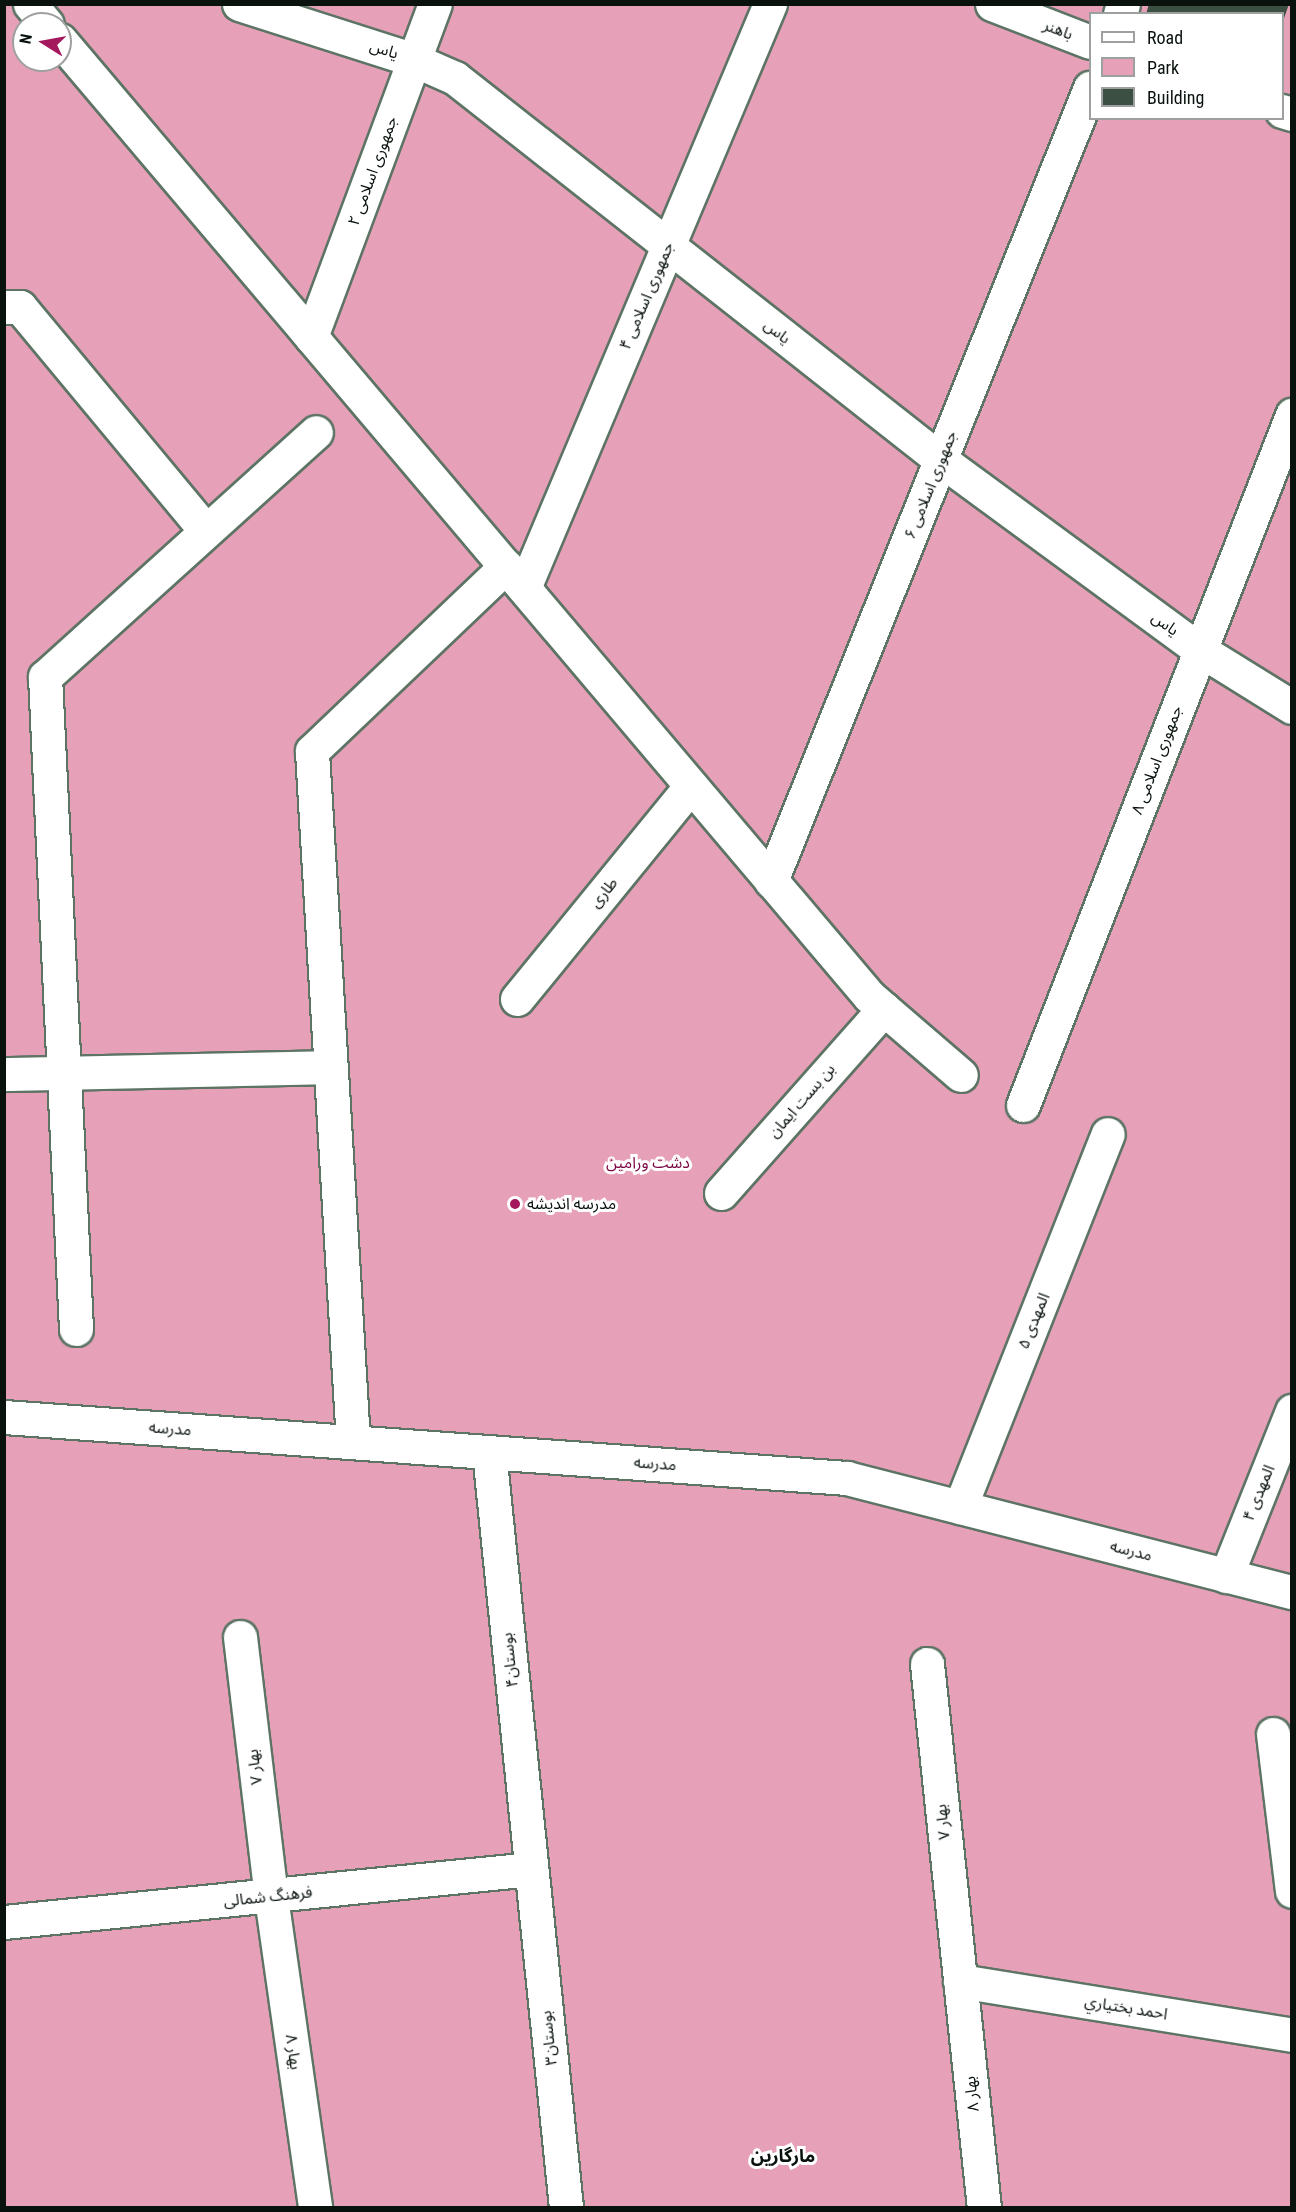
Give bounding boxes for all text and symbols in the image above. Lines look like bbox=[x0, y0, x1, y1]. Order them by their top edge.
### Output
north arrow bbox=[12, 12, 72, 72]
legend bbox=[1089, 12, 1284, 120]
street label: باهنر bbox=[1041, 16, 1075, 44]
text: Road bbox=[1147, 27, 1183, 48]
text: N bbox=[16, 32, 36, 45]
street label: یاس bbox=[367, 36, 401, 64]
text: Park bbox=[1147, 57, 1179, 78]
text: Building bbox=[1147, 87, 1204, 108]
street label: جمهوری اسلامی ۲ bbox=[344, 114, 402, 228]
street label: جمهوری اسلامی ۴ bbox=[616, 239, 678, 353]
street label: یاس bbox=[760, 316, 794, 348]
street label: جمهوری اسلامی ۶ bbox=[901, 428, 961, 542]
street label: یاس bbox=[1148, 608, 1182, 640]
street label: جمهوری اسلامی ۸ bbox=[1127, 703, 1187, 817]
street label: طاری bbox=[586, 874, 622, 912]
street label: بن بست ایمان bbox=[765, 1060, 839, 1142]
park label: دشت ورامین bbox=[606, 1153, 690, 1173]
place label: مدرسه اندیشه bbox=[527, 1194, 616, 1214]
marker: مدرسه اندیشه bbox=[508, 1197, 522, 1211]
street label: المهدی ۵ bbox=[1014, 1290, 1054, 1352]
street label: مدرسه bbox=[148, 1418, 192, 1440]
street label: مدرسه bbox=[633, 1453, 677, 1475]
street label: المهدی ۴ bbox=[1239, 1462, 1279, 1524]
street label: مدرسه bbox=[1108, 1537, 1154, 1565]
street label: بوستان۴ bbox=[498, 1632, 522, 1688]
street label: بهار ۷ bbox=[243, 1748, 267, 1786]
street label: بهار ۷ bbox=[932, 1803, 954, 1841]
street label: فرهنگ شمالی bbox=[223, 1883, 313, 1911]
street label: احمد بختياري bbox=[1083, 1992, 1169, 2024]
street label: بوستان۳ bbox=[537, 2010, 561, 2066]
street label: بهار ۸ bbox=[281, 2033, 305, 2071]
street label: بهار ۸ bbox=[961, 2075, 983, 2113]
district label: مارگارین bbox=[751, 2145, 815, 2167]

